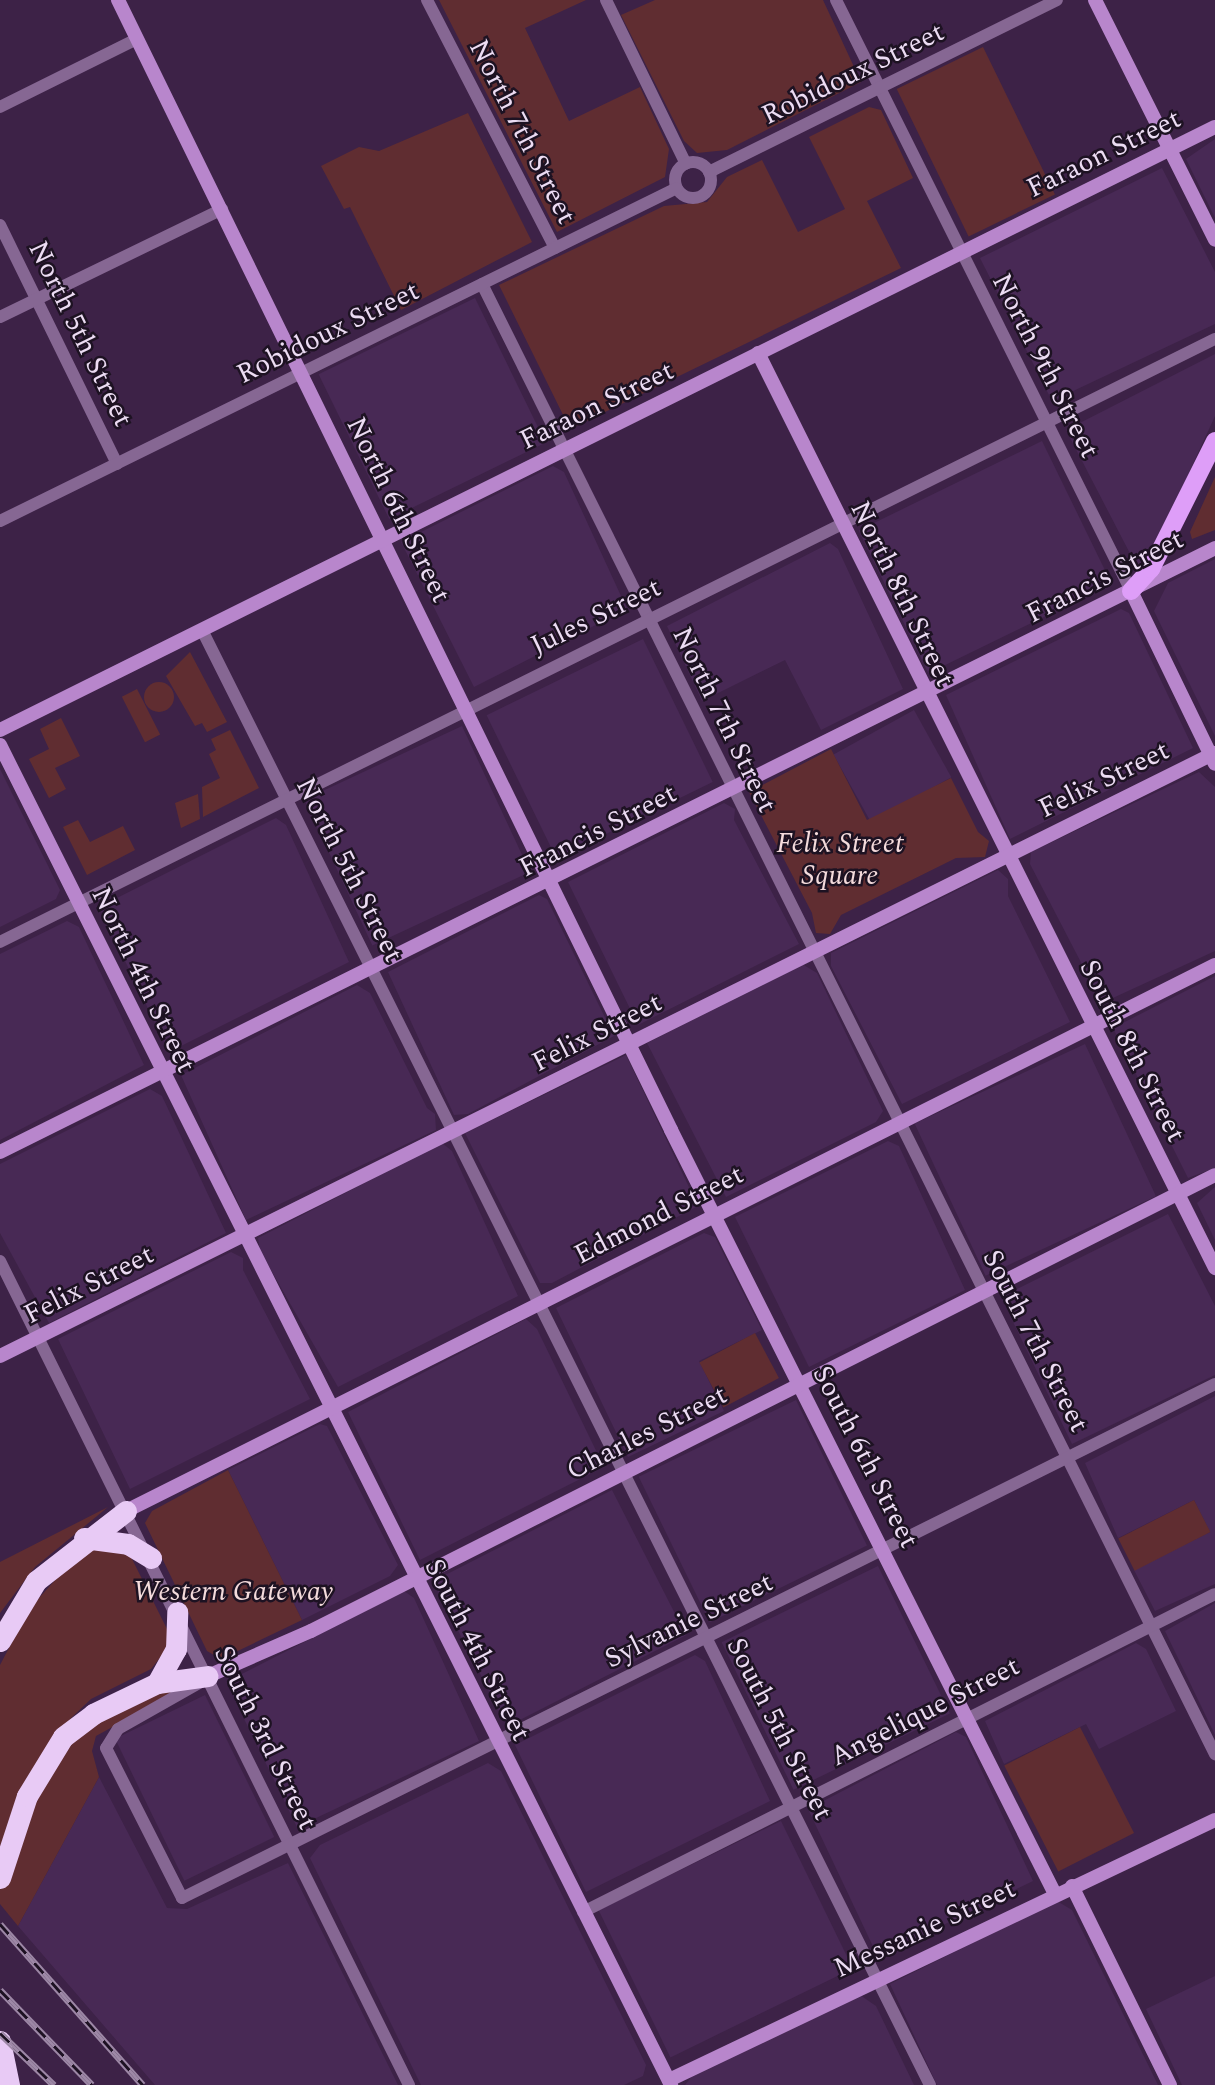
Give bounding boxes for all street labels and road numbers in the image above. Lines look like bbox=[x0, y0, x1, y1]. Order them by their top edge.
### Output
street label: Robidoux Street bbox=[756, 15, 950, 133]
street label: North 7th Street bbox=[461, 34, 583, 230]
street label: Faraon Street bbox=[1021, 102, 1187, 206]
street label: North 5th Street bbox=[21, 236, 139, 432]
street label: North 9th Street bbox=[984, 268, 1106, 464]
street label: Robidoux Street bbox=[231, 274, 425, 392]
street label: Faraon Street bbox=[514, 354, 680, 458]
street label: North 6th Street bbox=[339, 412, 457, 608]
street label: North 8th Street bbox=[843, 496, 961, 692]
street label: Francis Street bbox=[1021, 523, 1189, 631]
street label: Jules Street bbox=[525, 571, 667, 663]
street label: North 7th Street bbox=[665, 622, 783, 818]
street label: Felix Street bbox=[1033, 734, 1175, 826]
street label: North 5th Street bbox=[288, 772, 410, 968]
street label: Francis Street bbox=[514, 777, 682, 885]
street label: North 4th Street bbox=[84, 882, 202, 1078]
street label: South 8th Street bbox=[1072, 954, 1192, 1148]
street label: Felix Street bbox=[526, 986, 668, 1080]
street label: Edmond Street bbox=[569, 1158, 749, 1272]
street label: Felix Street bbox=[18, 1238, 160, 1332]
street label: South 7th Street bbox=[975, 1244, 1095, 1438]
street label: South 6th Street bbox=[805, 1360, 925, 1554]
street label: Charles Street bbox=[561, 1378, 733, 1488]
street label: South 4th Street bbox=[417, 1553, 537, 1747]
street label: Sylvanie Street bbox=[599, 1566, 779, 1676]
street label: South 5th Street bbox=[719, 1632, 839, 1826]
street label: South 3rd Street bbox=[206, 1640, 324, 1836]
street label: Angelique Street bbox=[825, 1650, 1025, 1774]
street label: Messanie Street bbox=[829, 1872, 1021, 1986]

